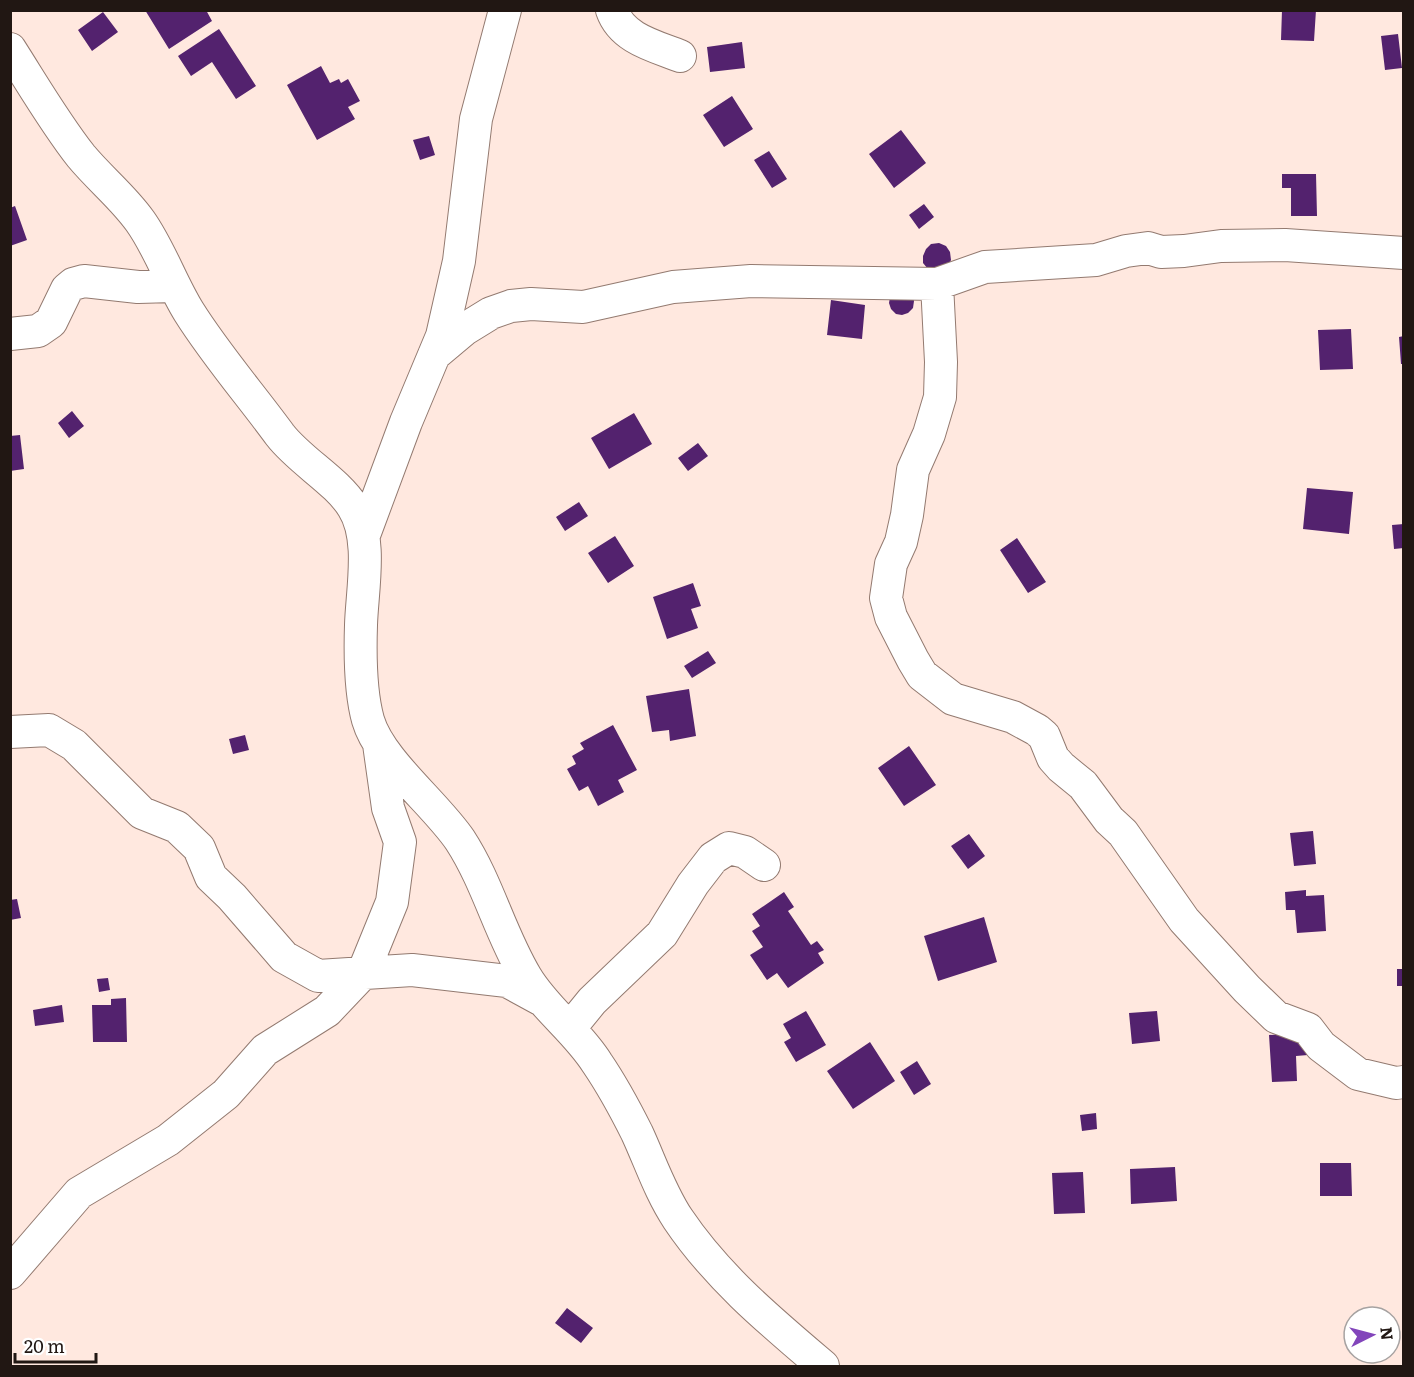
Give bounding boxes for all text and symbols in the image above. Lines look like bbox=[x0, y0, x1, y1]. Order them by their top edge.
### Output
north arrow bbox=[1342, 1305, 1402, 1365]
text: N bbox=[1375, 1325, 1401, 1341]
scale bar bbox=[15, 1326, 96, 1364]
text: 20 m bbox=[24, 1332, 65, 1359]

